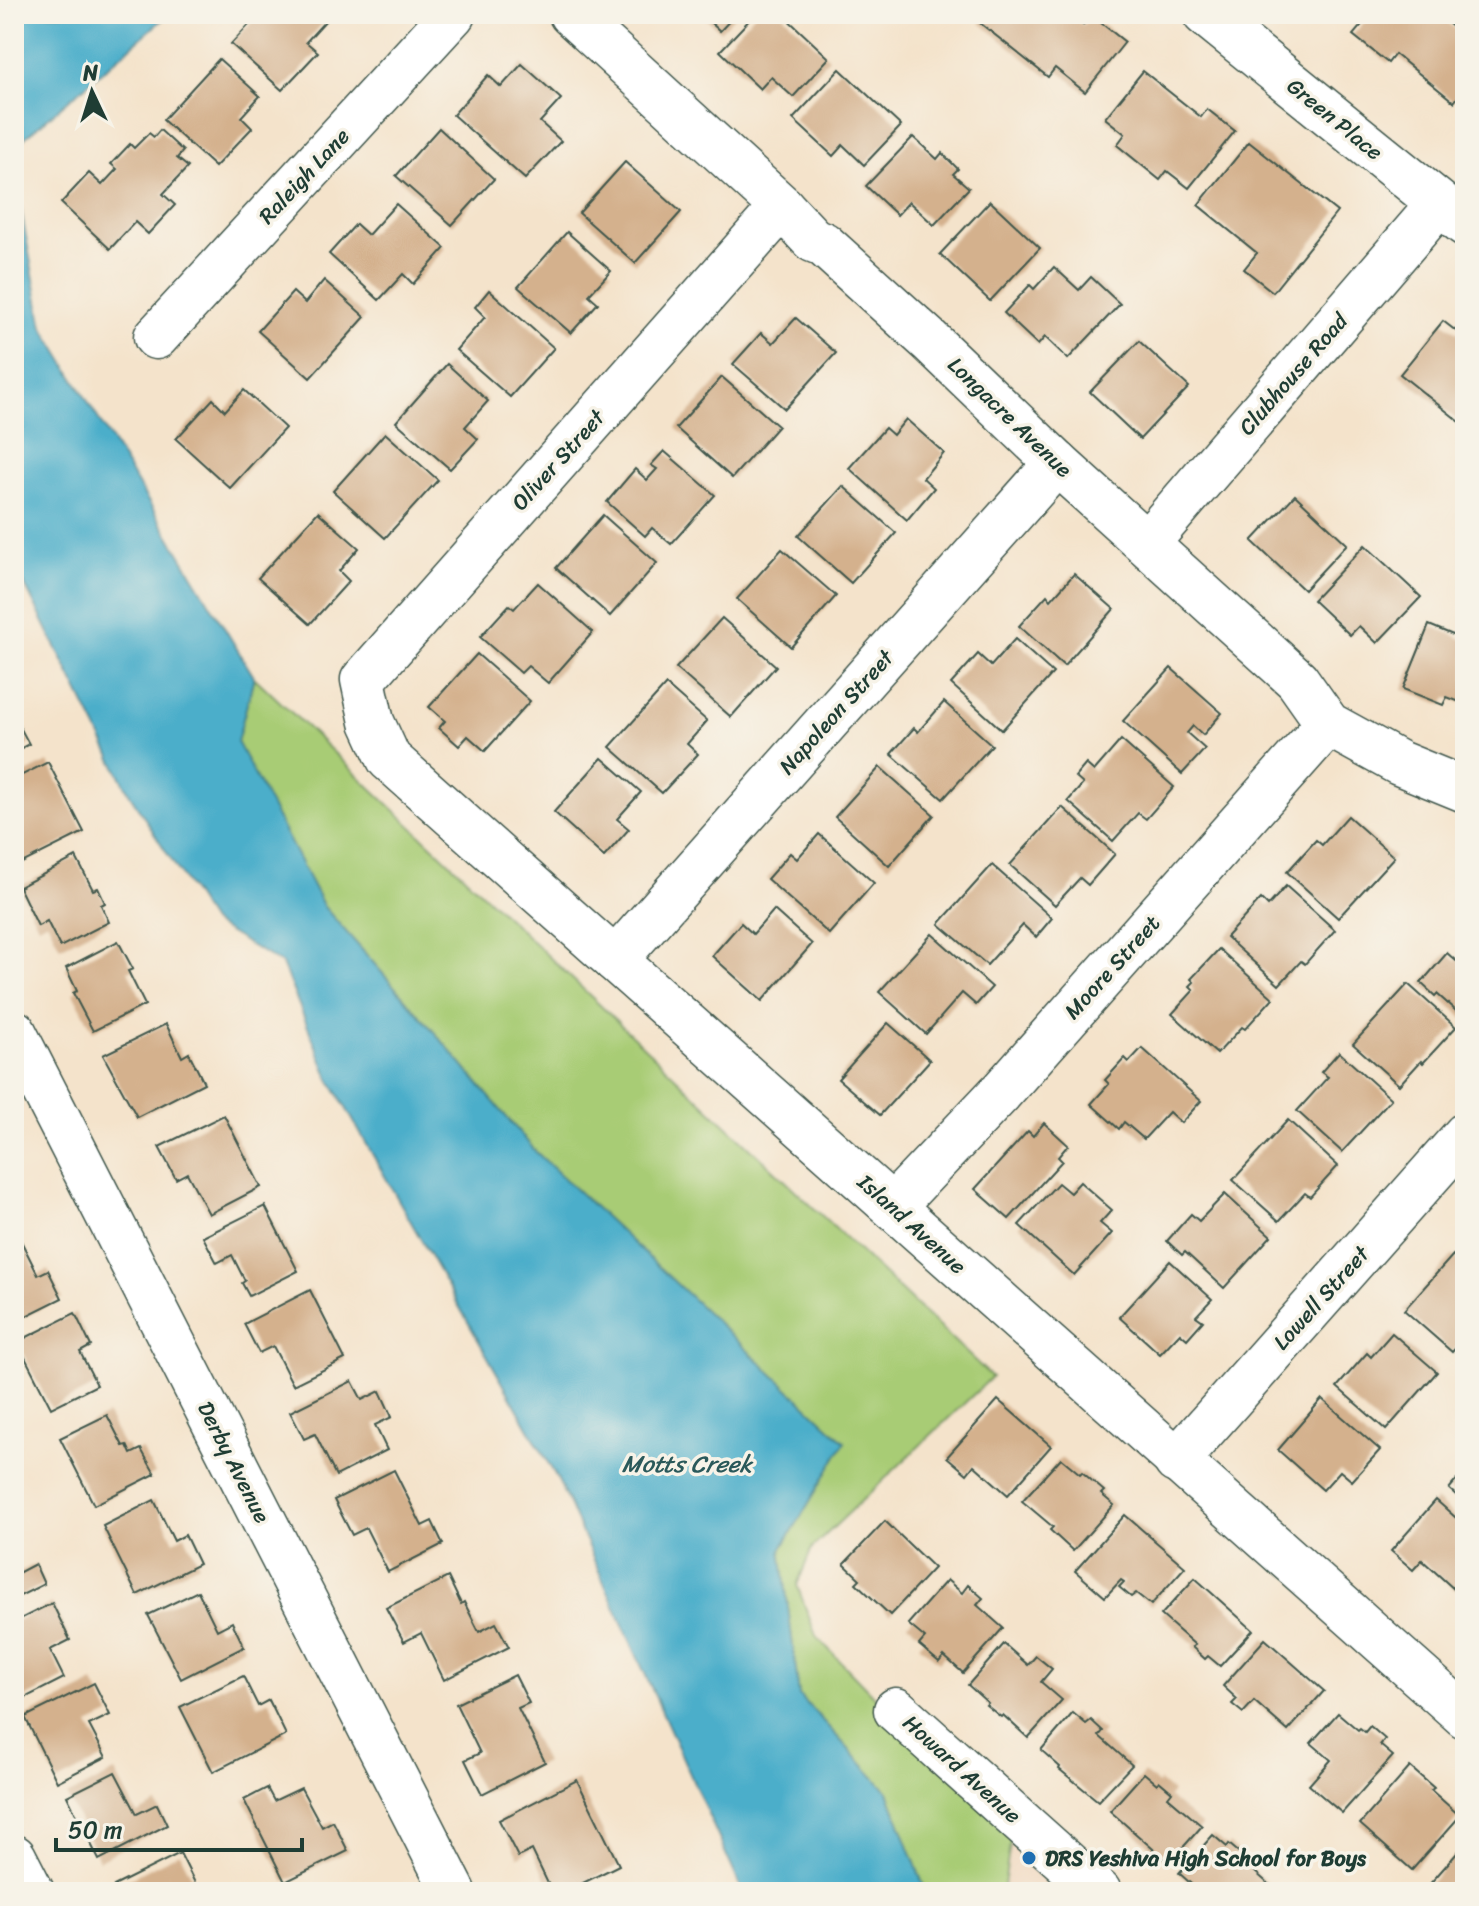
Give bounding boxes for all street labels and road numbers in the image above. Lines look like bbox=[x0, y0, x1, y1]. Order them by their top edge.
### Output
street label: Green Place bbox=[1278, 68, 1392, 170]
street label: Raleigh Lane bbox=[249, 119, 359, 233]
street label: Clubhouse Road bbox=[1228, 303, 1359, 444]
street label: Longacre Avenue bbox=[938, 347, 1082, 488]
street label: Oliver Street bbox=[501, 399, 615, 520]
street label: Napoleon Street bbox=[769, 639, 904, 784]
street label: Moore Street bbox=[1054, 905, 1170, 1028]
street label: Island Avenue bbox=[848, 1163, 976, 1284]
street label: Lowell Street bbox=[1263, 1236, 1380, 1359]
street label: Derby Avenue bbox=[187, 1394, 282, 1530]
street label: Howard Avenue bbox=[893, 1704, 1031, 1834]

